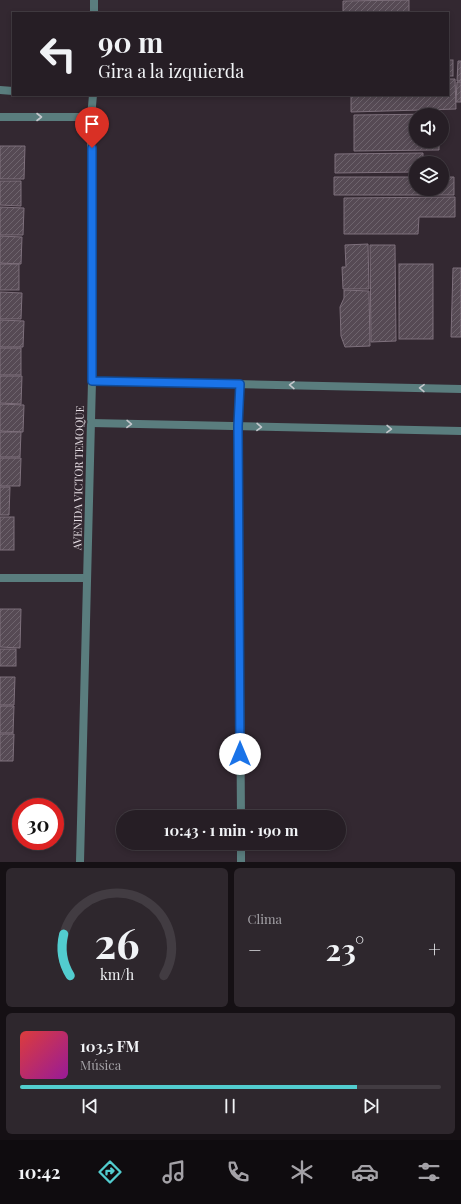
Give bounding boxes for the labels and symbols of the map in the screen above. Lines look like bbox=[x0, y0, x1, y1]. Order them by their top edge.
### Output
pin bbox=[75, 107, 109, 148]
one-way arrow bbox=[36, 113, 42, 121]
one-way arrow bbox=[289, 381, 295, 390]
one-way arrow bbox=[419, 384, 425, 392]
street label: AVENIDA VICTOR TEMOQUE bbox=[69, 405, 87, 551]
one-way arrow bbox=[126, 419, 132, 428]
one-way arrow bbox=[256, 422, 262, 431]
one-way arrow bbox=[386, 425, 392, 434]
position arrow bbox=[219, 733, 261, 775]
speed limit sign: 30 bbox=[12, 798, 64, 850]

